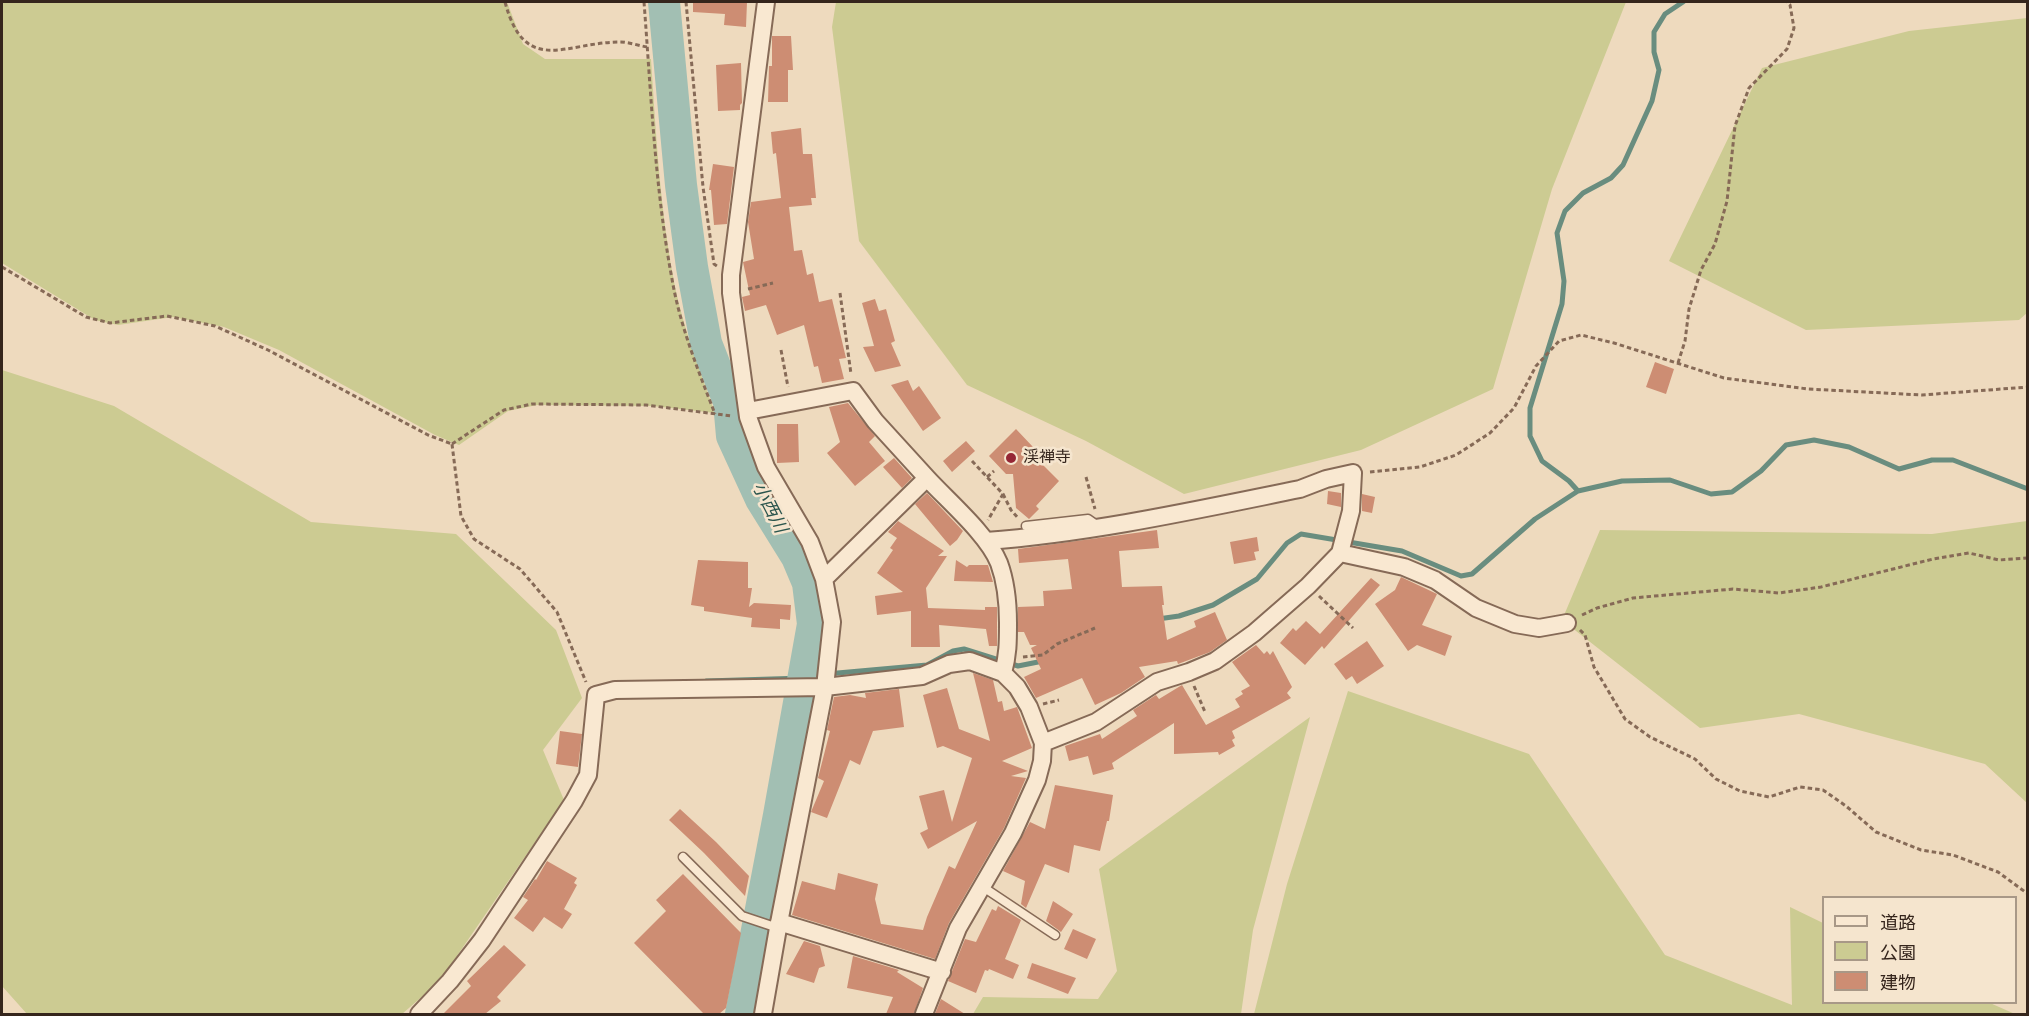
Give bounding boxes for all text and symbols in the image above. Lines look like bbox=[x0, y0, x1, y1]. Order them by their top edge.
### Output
place label: 渓禅寺 bbox=[1023, 448, 1071, 468]
marker: 渓禅寺 bbox=[1004, 451, 1018, 465]
water label: 小西川 bbox=[747, 479, 791, 537]
legend bbox=[1822, 896, 2017, 1004]
text: 道路 bbox=[1880, 913, 1916, 933]
text: 公園 bbox=[1880, 943, 1916, 963]
text: 建物 bbox=[1880, 973, 1916, 993]

